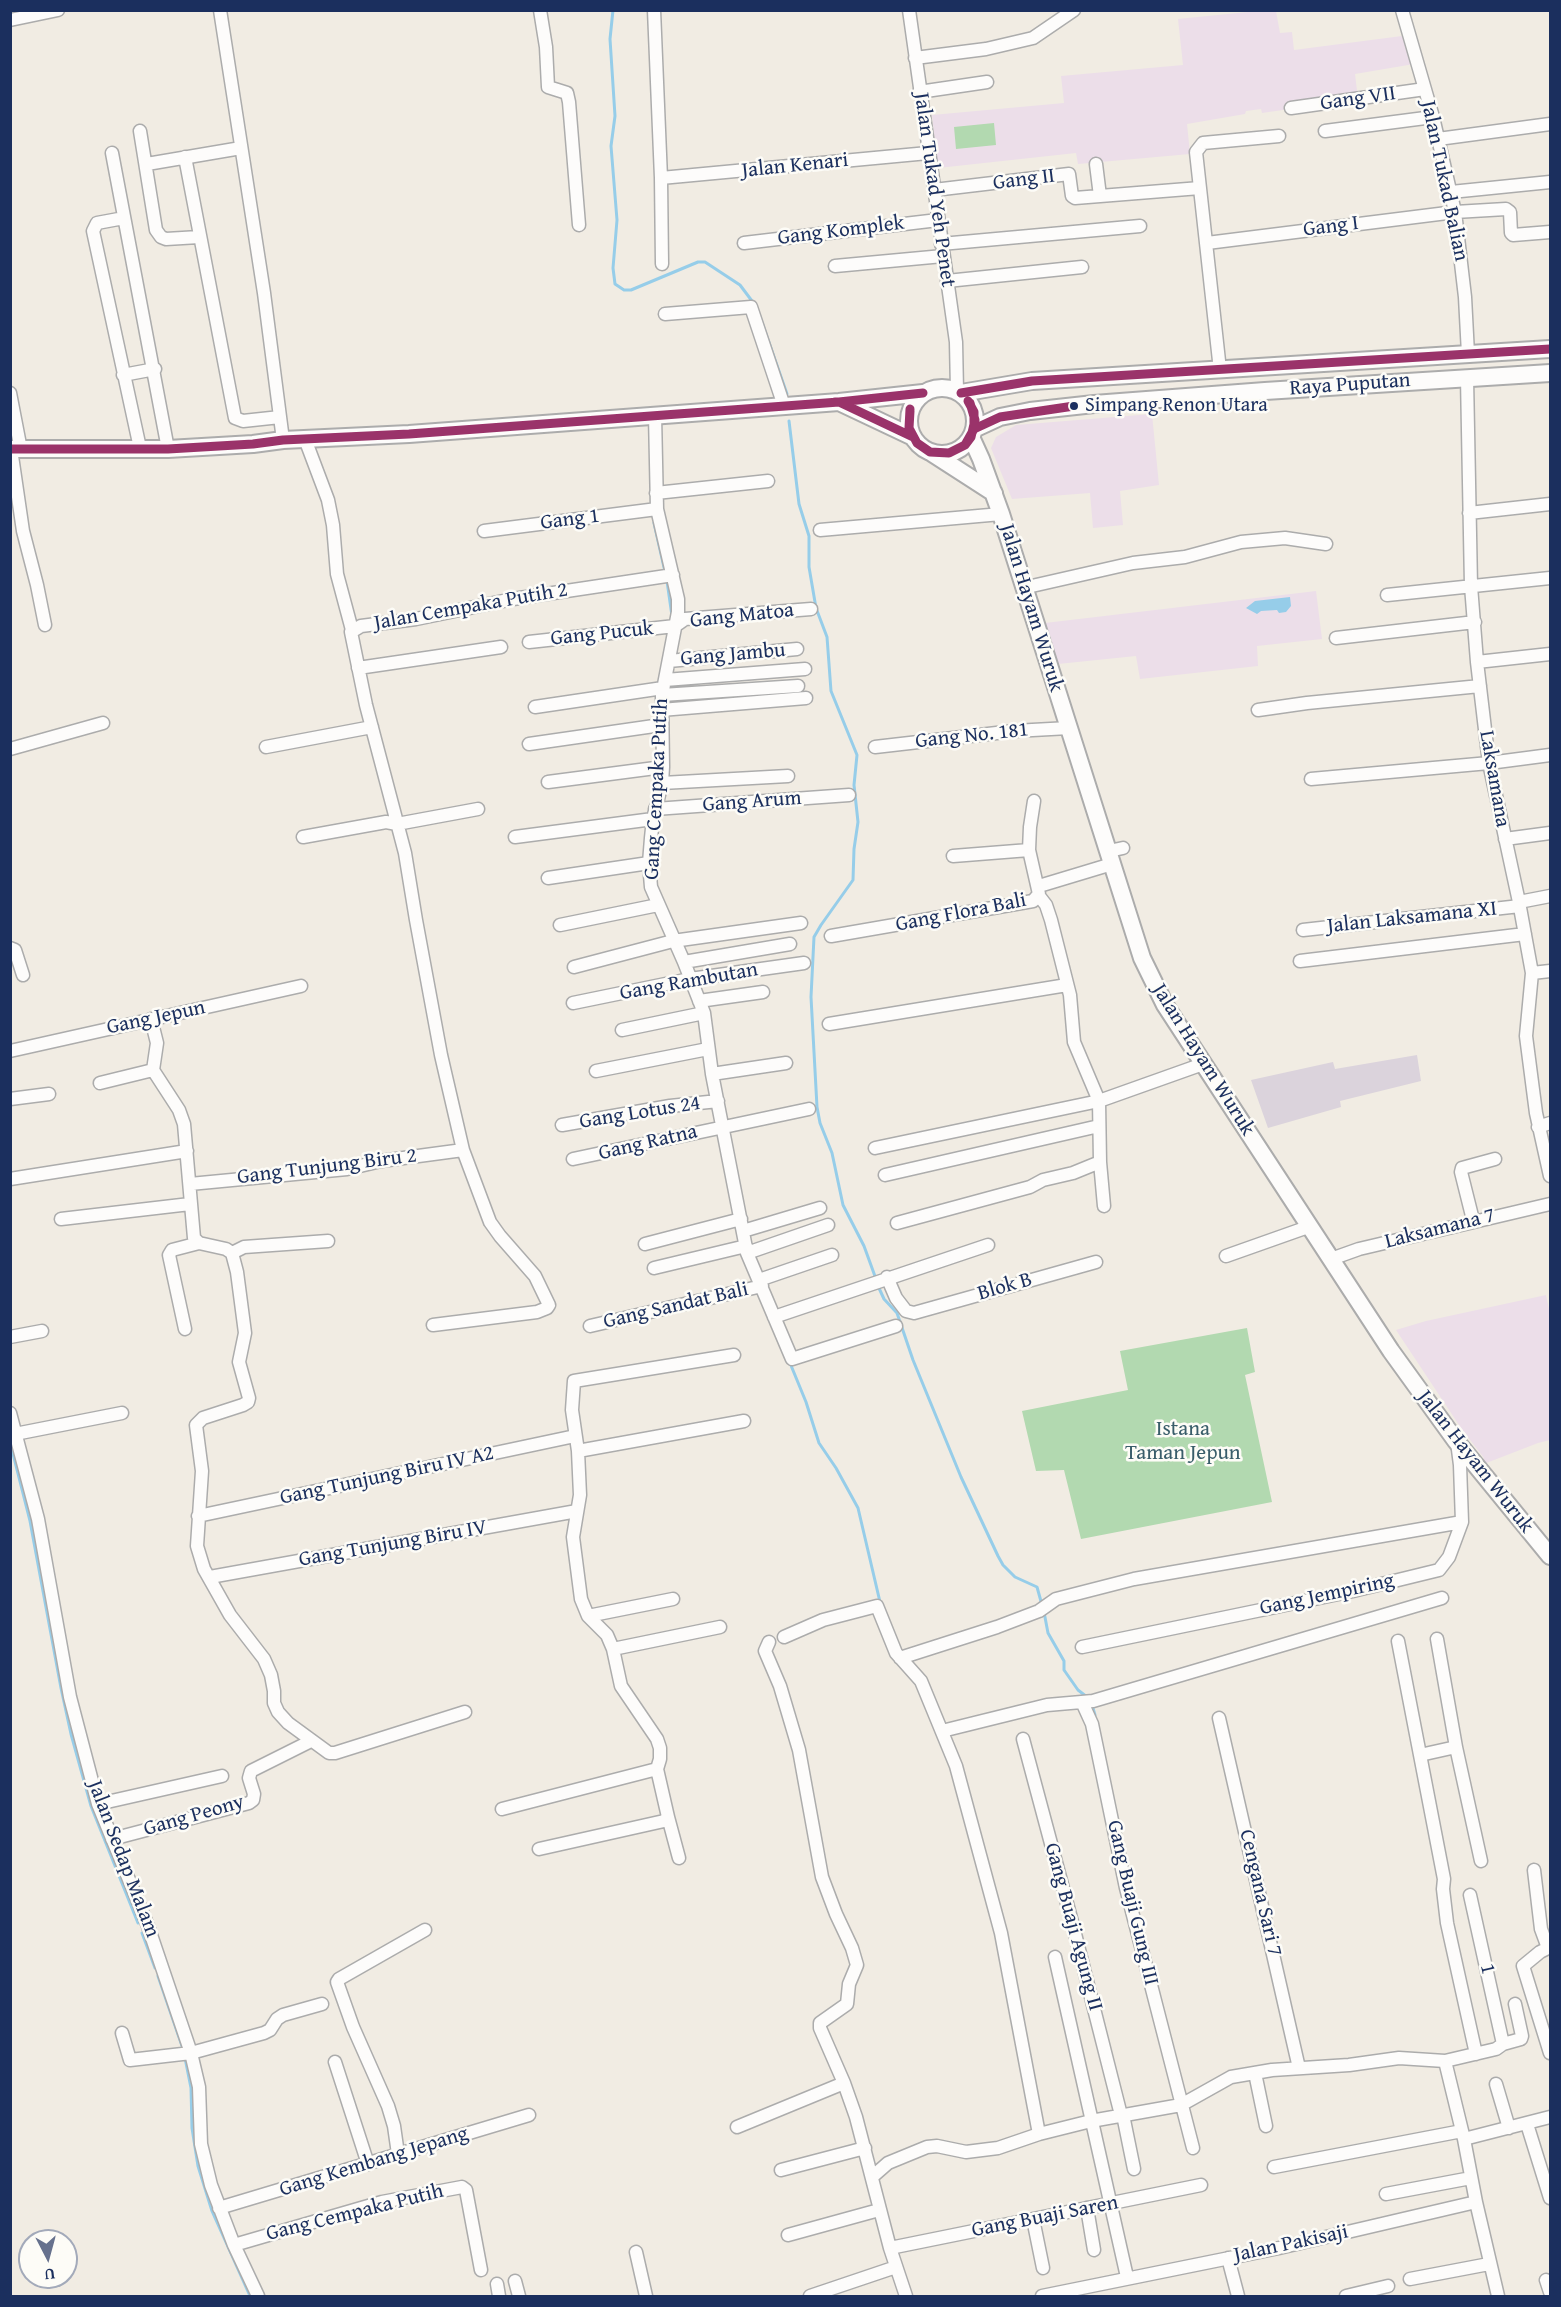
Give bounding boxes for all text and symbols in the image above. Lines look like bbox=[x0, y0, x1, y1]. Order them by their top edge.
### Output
street label: Gang VII bbox=[1319, 81, 1397, 117]
street label: Jalan Tukad Yeh Penet bbox=[908, 91, 960, 289]
street label: Jalan Tukad Balian bbox=[1415, 98, 1473, 264]
street label: Jalan Kenari bbox=[740, 148, 850, 184]
street label: Gang II bbox=[992, 164, 1056, 196]
street label: Gang Komplek bbox=[776, 211, 906, 251]
street label: Gang I bbox=[1302, 211, 1360, 243]
street label: Raya Puputan bbox=[1289, 368, 1411, 402]
place label: Simpang Renon Utara bbox=[1085, 394, 1268, 418]
marker: Simpang Renon Utara bbox=[1068, 400, 1080, 412]
street label: Gang 1 bbox=[539, 504, 601, 536]
street label: Jalan Hayam Wuruk bbox=[993, 521, 1069, 695]
street label: Jalan Cempaka Putih 2 bbox=[372, 578, 570, 636]
street label: Gang Matoa bbox=[689, 598, 795, 634]
street label: Gang Pucuk bbox=[549, 616, 655, 652]
street label: Gang Jambu bbox=[680, 638, 786, 672]
street label: Gang Cempaka Putih bbox=[640, 698, 674, 880]
street label: Gang No. 181 bbox=[914, 718, 1030, 754]
street label: Laksamana bbox=[1473, 729, 1515, 829]
street label: Gang Arum bbox=[702, 786, 802, 818]
street label: Gang Flora Bali bbox=[893, 888, 1029, 938]
street label: Jalan Laksamana XI bbox=[1326, 897, 1498, 939]
street label: Gang Rambutan bbox=[618, 957, 760, 1007]
street label: Jalan Hayam Wuruk bbox=[1146, 979, 1260, 1141]
street label: Gang Jepun bbox=[104, 995, 208, 1041]
street label: Gang Lotus 24 bbox=[578, 1091, 702, 1135]
street label: Gang Ratna bbox=[596, 1119, 700, 1167]
street label: Gang Tunjung Biru 2 bbox=[236, 1143, 418, 1191]
street label: Laksamana 7 bbox=[1382, 1203, 1498, 1255]
street label: Blok B bbox=[975, 1267, 1035, 1307]
street label: Gang Sandat Bali bbox=[601, 1277, 751, 1335]
street label: Jalan Hayam Wuruk bbox=[1411, 1386, 1539, 1538]
park label: Istana Taman Jepun bbox=[1125, 1417, 1241, 1467]
street label: Gang Tunjung Biru IV A2 bbox=[278, 1441, 496, 1511]
street label: Gang Tunjung Biru IV bbox=[297, 1515, 489, 1573]
street label: Gang Jempiring bbox=[1257, 1568, 1397, 1622]
street label: Jalan Sedap Malam bbox=[81, 1777, 165, 1941]
street label: Gang Peony bbox=[141, 1790, 247, 1842]
street label: Gang Buaji Gung III bbox=[1101, 1818, 1163, 1988]
street label: Cengana Sari 7 bbox=[1233, 1827, 1287, 1959]
street label: Gang Buaji Agung II bbox=[1038, 1840, 1108, 2014]
street label: 1 bbox=[1474, 1961, 1500, 1977]
street label: Gang Kembang Jepang bbox=[276, 2121, 472, 2203]
street label: Gang Cempaka Putih bbox=[264, 2179, 446, 2247]
street label: Gang Buaji Saren bbox=[970, 2190, 1120, 2244]
street label: Jalan Pakisaji bbox=[1231, 2220, 1351, 2268]
north arrow bbox=[18, 2229, 78, 2289]
text: U bbox=[43, 2262, 56, 2287]

